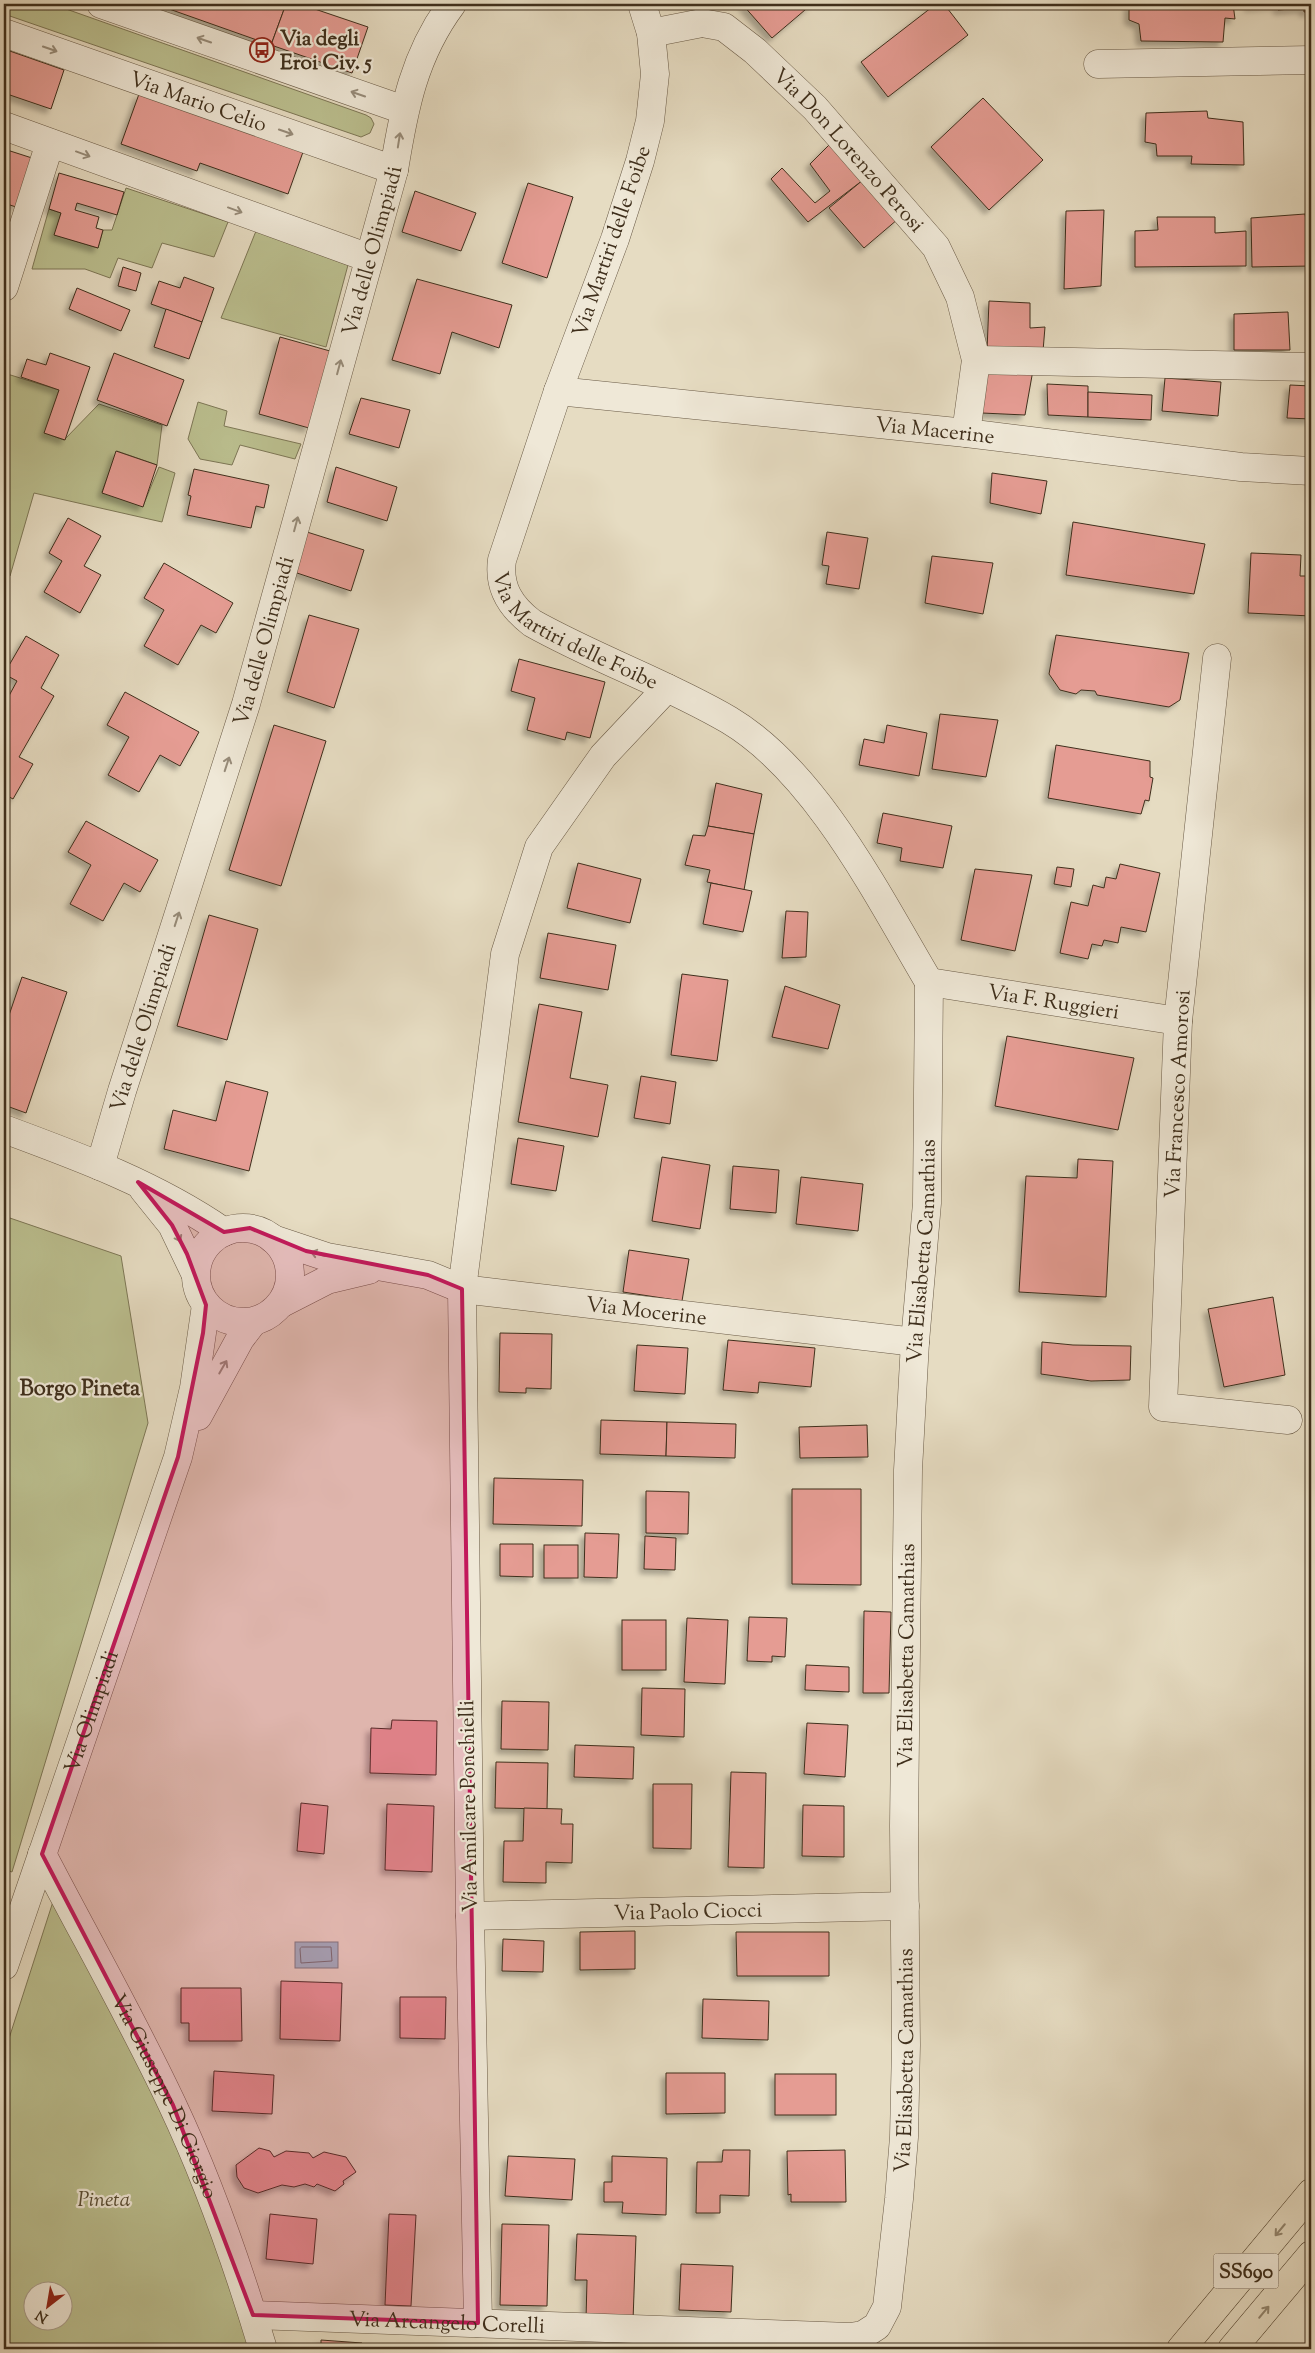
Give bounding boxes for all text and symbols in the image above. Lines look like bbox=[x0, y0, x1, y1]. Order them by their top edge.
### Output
place label: Via degli Eroi Civ. 5 bbox=[280, 25, 373, 79]
one-way arrow bbox=[197, 35, 212, 44]
bus stop icon: Via degli Eroi Civ. 5 bbox=[249, 37, 275, 63]
one-way arrow bbox=[41, 45, 57, 54]
street label: Via Don Lorenzo Perosi bbox=[765, 62, 930, 240]
street label: Via Mario Celio bbox=[125, 65, 270, 141]
one-way arrow bbox=[350, 89, 366, 98]
one-way arrow bbox=[277, 128, 293, 137]
one-way arrow bbox=[394, 132, 404, 148]
street label: Via Martiri delle Foibe bbox=[566, 142, 660, 341]
one-way arrow bbox=[74, 150, 90, 159]
street label: Via delle Olimpiadi bbox=[336, 164, 411, 339]
one-way arrow bbox=[227, 206, 243, 215]
one-way arrow bbox=[335, 360, 344, 376]
street label: Via Macerine bbox=[874, 411, 996, 453]
one-way arrow bbox=[292, 517, 301, 533]
street label: Via delle Olimpiadi bbox=[227, 553, 303, 730]
street label: Via Martiri delle Foibe bbox=[484, 569, 662, 698]
one-way arrow bbox=[223, 757, 232, 773]
one-way arrow bbox=[173, 912, 182, 927]
street label: Via delle Olimpiadi bbox=[104, 940, 185, 1116]
street label: Via F. Ruggieri bbox=[985, 978, 1121, 1029]
street label: Via Francesco Amorosi bbox=[1159, 989, 1199, 1199]
street label: Via Elisabetta Camathias bbox=[901, 1139, 945, 1364]
one-way arrow bbox=[173, 1227, 183, 1241]
one-way arrow bbox=[310, 1249, 326, 1259]
street label: Via Mocerine bbox=[584, 1291, 708, 1335]
one-way arrow bbox=[219, 1360, 229, 1375]
district label: Borgo Pineta bbox=[20, 1374, 141, 1406]
street label: Via Elisabetta Camathias bbox=[892, 1543, 924, 1768]
street label: Via Olimpiadi bbox=[58, 1647, 128, 1777]
street label: Via Amilcare Ponchielli bbox=[453, 1699, 487, 1912]
street label: Via Paolo Ciocci bbox=[613, 1896, 763, 1930]
street label: Via Elisabetta Camathias bbox=[888, 1948, 923, 2174]
street label: Via Giuseppe Di Giorgio bbox=[102, 1989, 224, 2204]
park label: Pineta bbox=[78, 2186, 131, 2216]
one-way arrow bbox=[1275, 2224, 1286, 2237]
road number: SS690 bbox=[1214, 2254, 1278, 2288]
north arrow bbox=[22, 2280, 72, 2330]
text: N bbox=[32, 2304, 52, 2327]
street label: Via Arcangelo Corelli bbox=[348, 2306, 545, 2343]
one-way arrow bbox=[1258, 2306, 1269, 2319]

